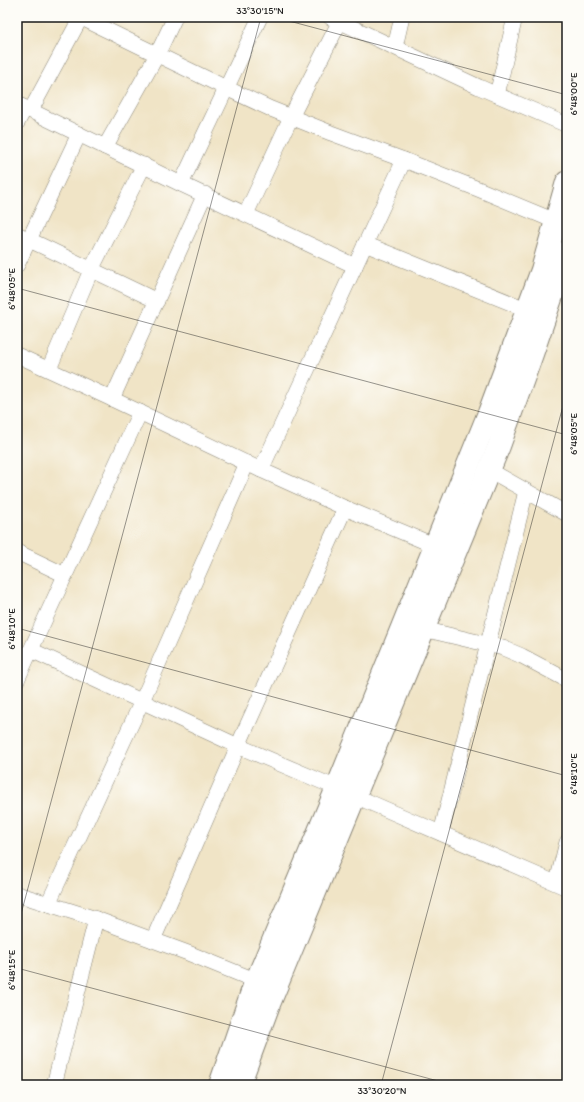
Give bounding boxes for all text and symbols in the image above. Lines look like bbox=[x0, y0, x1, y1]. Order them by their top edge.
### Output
text: 33°30'15"N bbox=[236, 4, 284, 17]
text: 6°48'00"E bbox=[567, 72, 580, 116]
text: 6°48'05"E bbox=[5, 267, 18, 310]
text: 6°48'05"E bbox=[567, 412, 580, 455]
text: 6°48'10"E bbox=[5, 608, 18, 650]
text: 6°48'10"E bbox=[567, 753, 580, 795]
text: 6°48'15"E bbox=[5, 949, 18, 990]
text: 33°30'20"N bbox=[357, 1084, 407, 1097]

